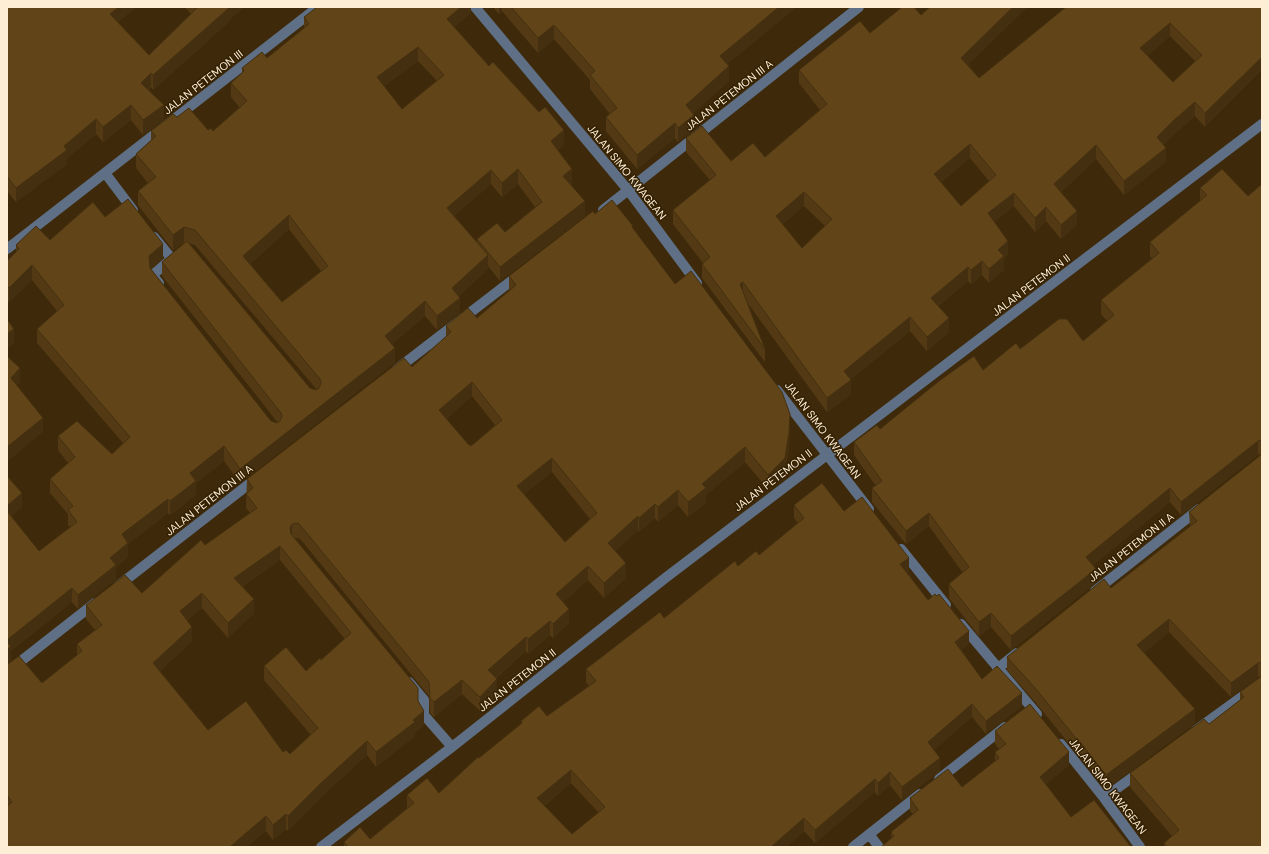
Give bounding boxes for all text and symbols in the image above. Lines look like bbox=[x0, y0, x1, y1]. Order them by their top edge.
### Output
street label: JALAN PETEMON III bbox=[160, 47, 246, 117]
street label: JALAN PETEMON III A bbox=[682, 56, 776, 134]
street label: JALAN SIMO KWAGEAN bbox=[584, 122, 670, 222]
street label: JALAN PETEMON II bbox=[989, 251, 1073, 319]
street label: JALAN SIMO KWAGEAN bbox=[782, 379, 864, 481]
street label: JALAN PETEMON II bbox=[731, 446, 815, 514]
street label: JALAN PETEMON III A bbox=[162, 461, 256, 539]
street label: JALAN PETEMON II A bbox=[1085, 509, 1177, 585]
street label: JALAN PETEMON II bbox=[475, 645, 559, 715]
street label: JALAN SIMO KWAGEAN bbox=[1066, 735, 1150, 837]

